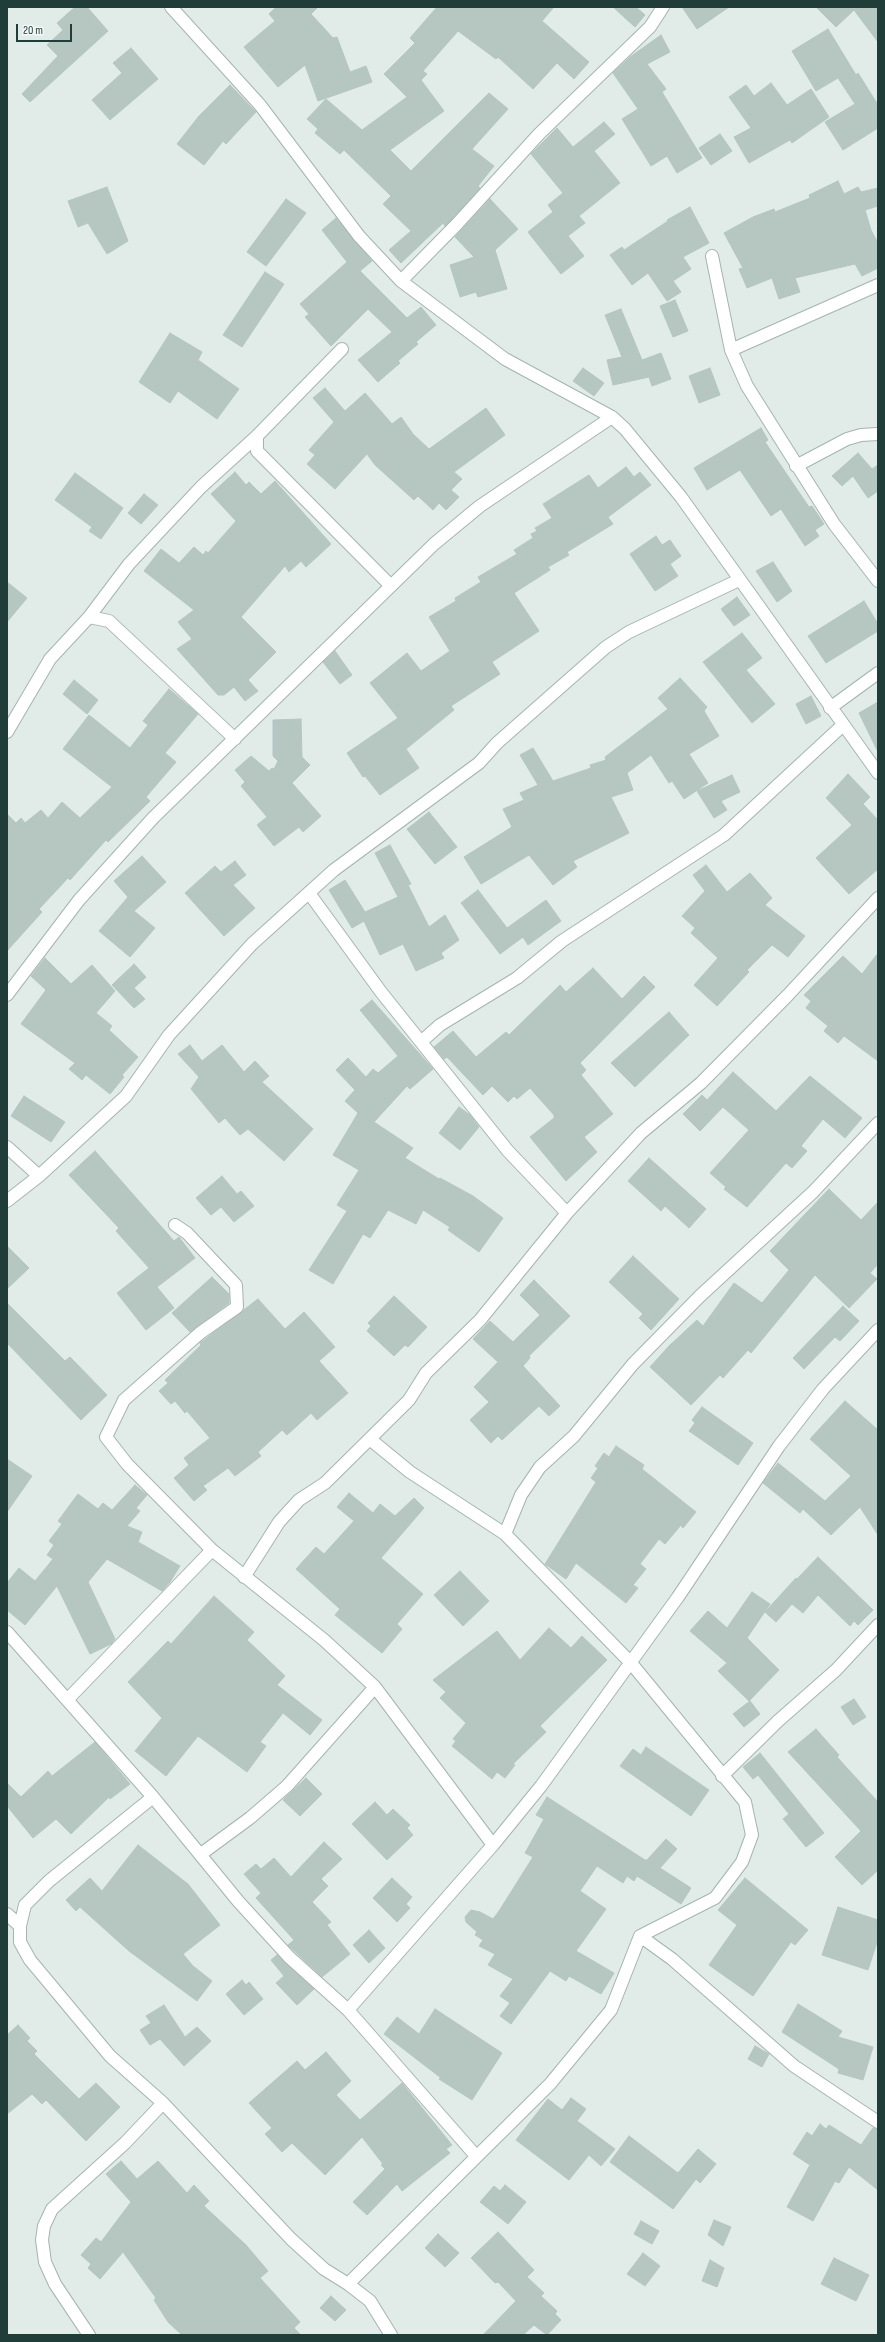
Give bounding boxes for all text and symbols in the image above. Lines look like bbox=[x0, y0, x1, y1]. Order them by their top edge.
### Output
scale bar bbox=[18, 16, 74, 42]
text: 20 m bbox=[23, 23, 43, 38]

